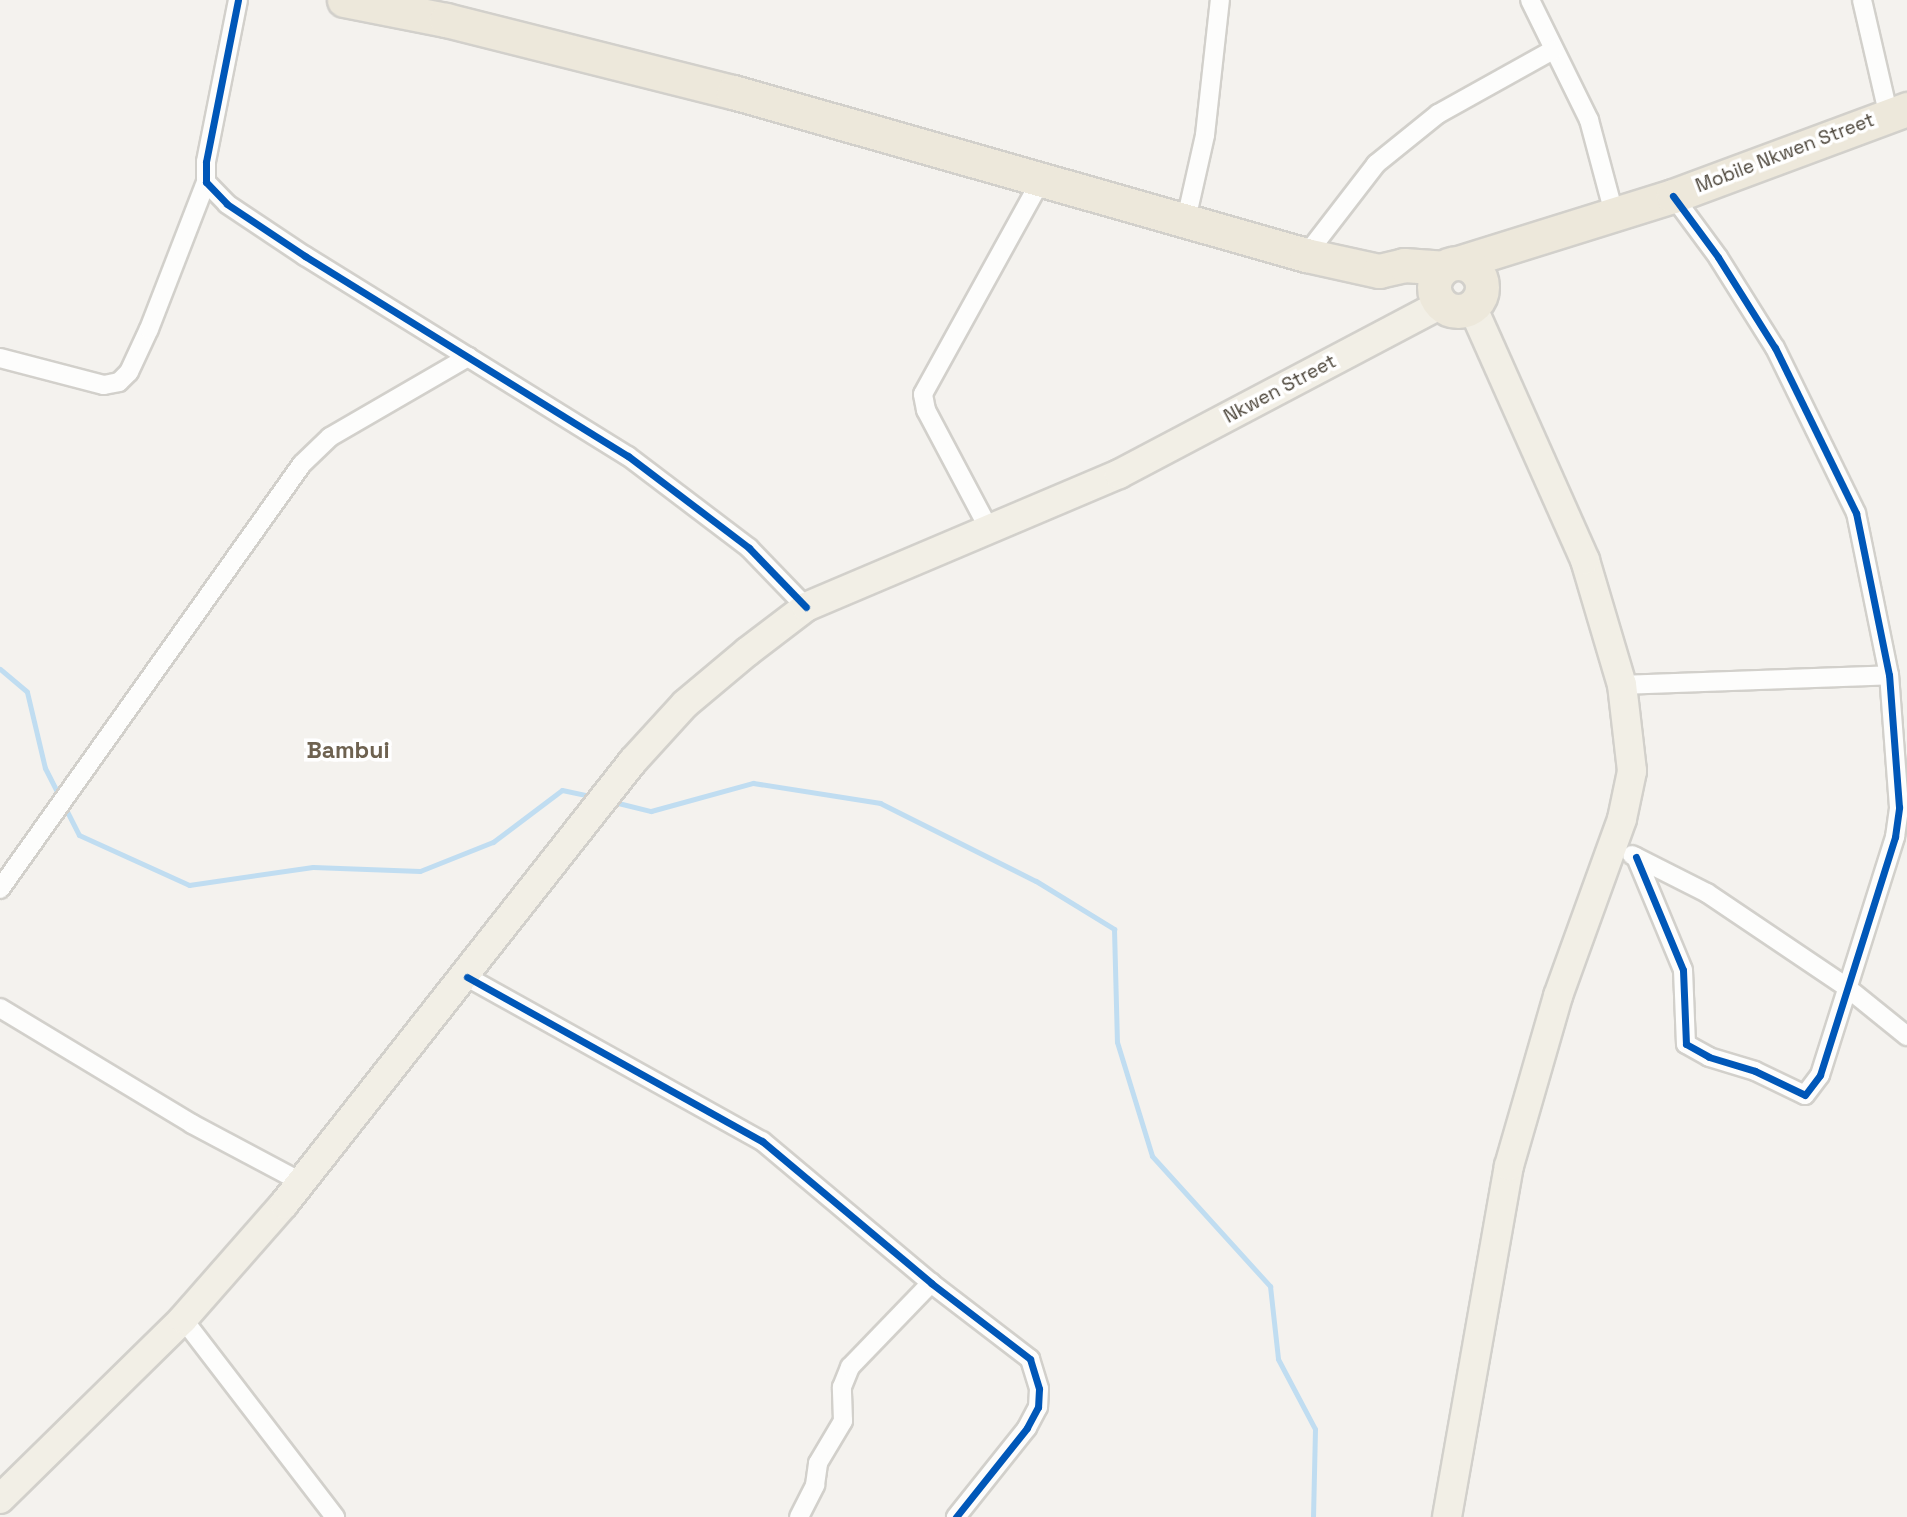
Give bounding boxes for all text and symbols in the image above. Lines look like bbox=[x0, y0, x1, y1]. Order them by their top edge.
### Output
street label: Mobile Nkwen Street bbox=[1692, 108, 1878, 198]
street label: Nkwen Street bbox=[1220, 350, 1340, 428]
district label: Bambui bbox=[306, 736, 390, 764]

